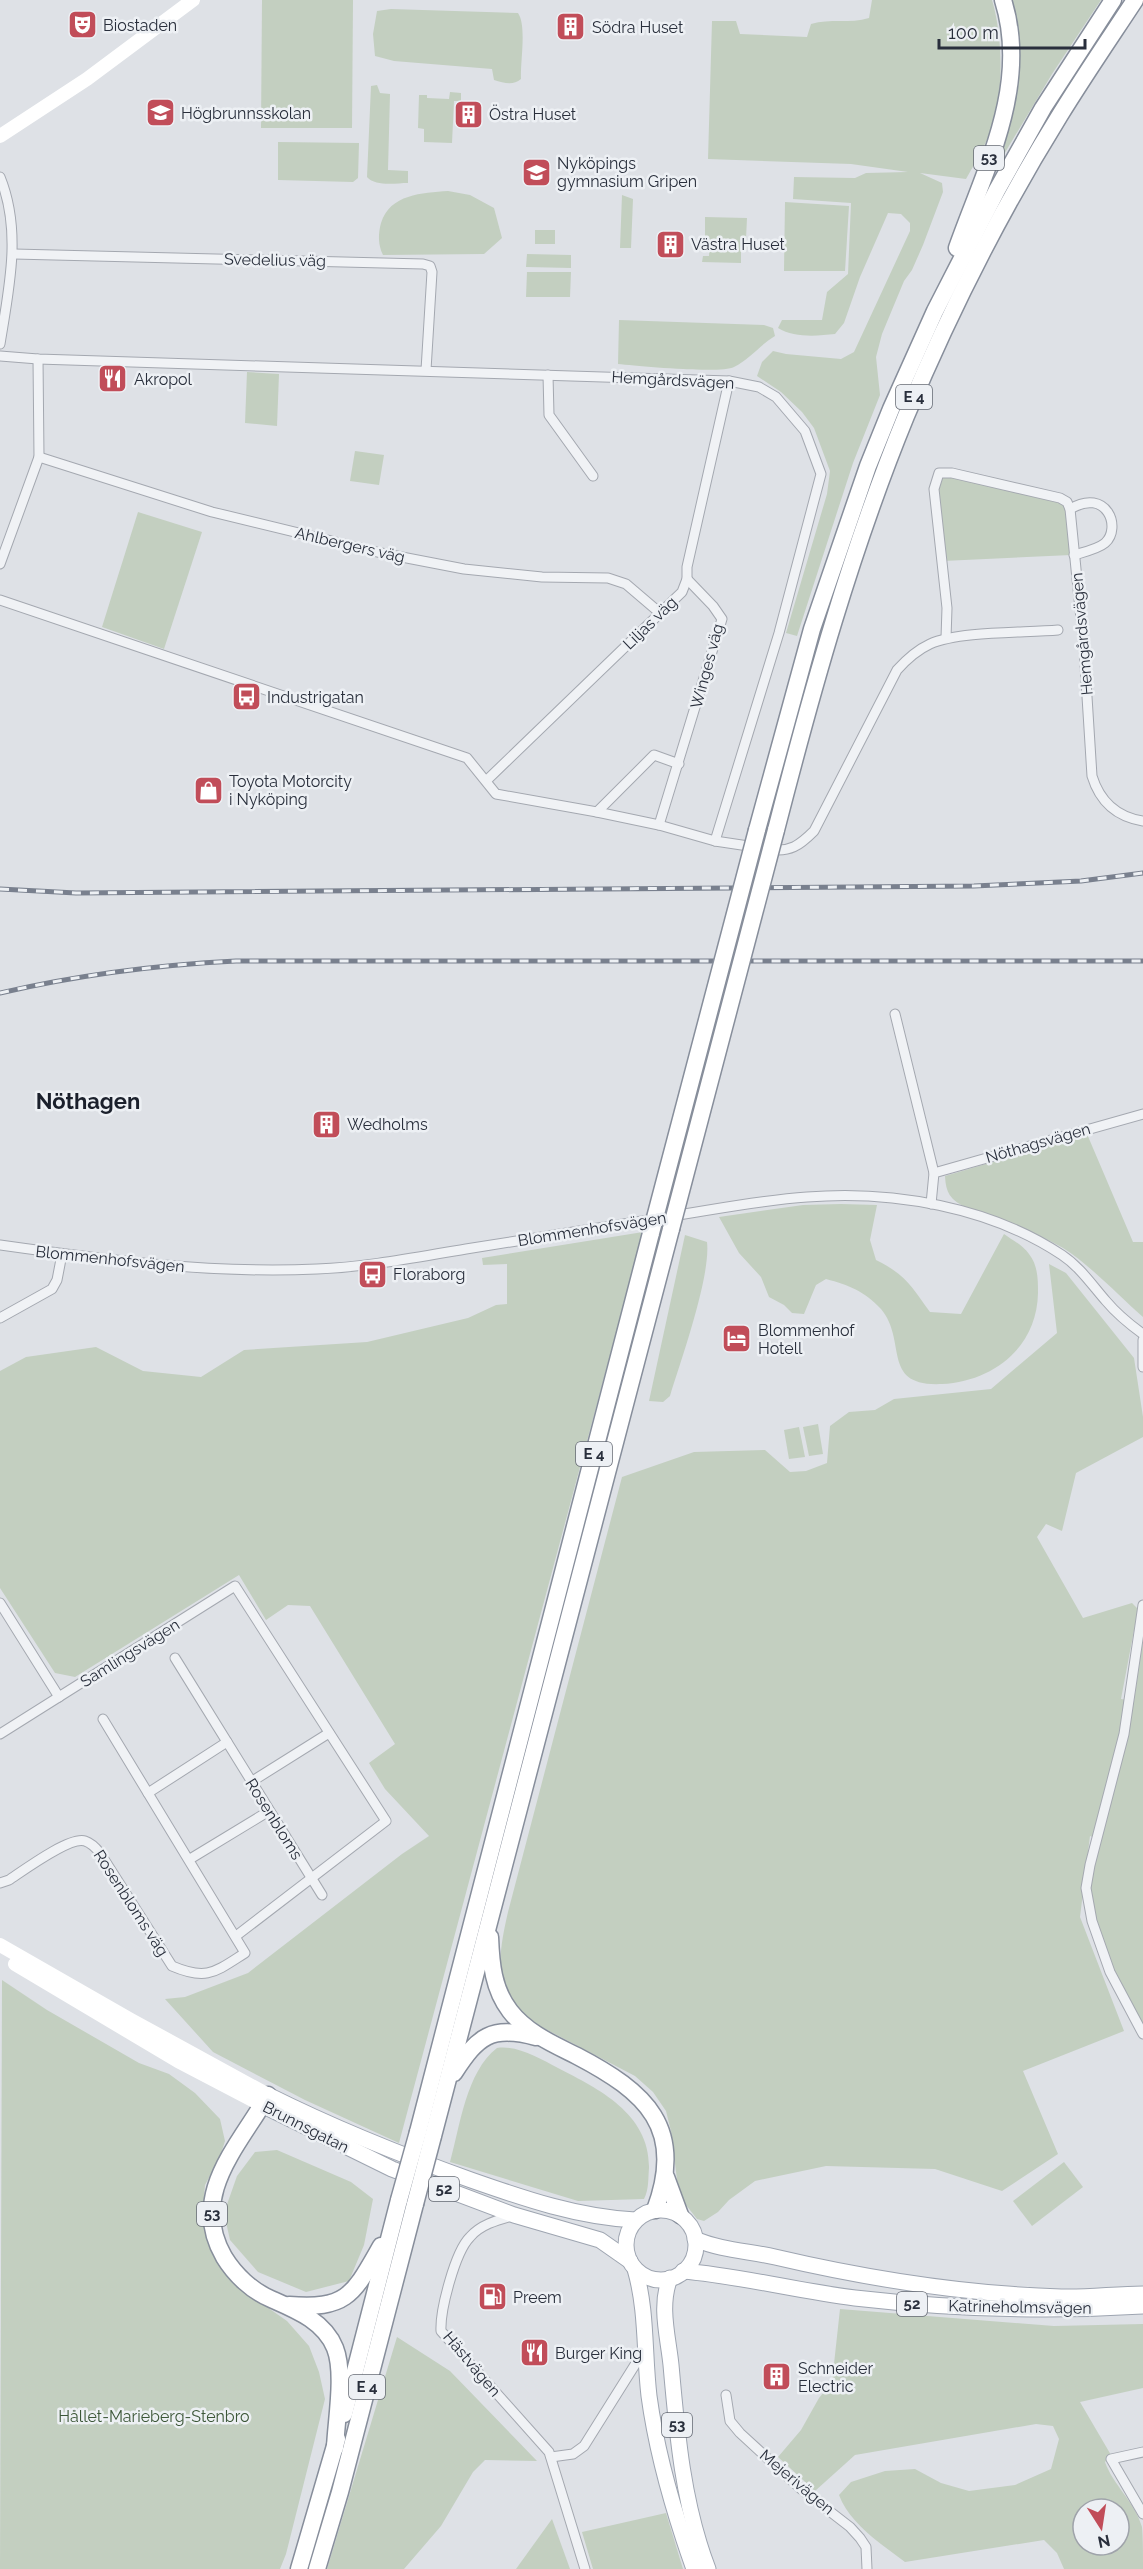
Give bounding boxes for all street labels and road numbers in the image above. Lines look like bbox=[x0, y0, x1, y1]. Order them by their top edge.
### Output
road number: 53 bbox=[974, 146, 1004, 170]
street label: Svedelius väg bbox=[224, 250, 326, 270]
street label: Hemgårdsvägen bbox=[611, 367, 735, 393]
road number: E 4 bbox=[896, 385, 932, 409]
street label: Ahlbergers väg bbox=[293, 523, 407, 567]
street label: Hemgårdsvägen bbox=[1067, 572, 1097, 696]
street label: Liljas väg bbox=[619, 593, 681, 653]
street label: Winges väg bbox=[687, 621, 727, 711]
street label: Nöthagsvägen bbox=[983, 1119, 1093, 1167]
street label: Blommenhofsvägen bbox=[517, 1208, 667, 1250]
street label: Blommenhofsvägen bbox=[34, 1242, 186, 1276]
road number: E 4 bbox=[576, 1442, 612, 1466]
street label: Samlingsvägen bbox=[77, 1615, 183, 1691]
street label: Rosenbloms bbox=[241, 1775, 307, 1863]
street label: Rosenbloms väg bbox=[90, 1846, 172, 1960]
street label: Brunnsgatan bbox=[260, 2097, 352, 2157]
road number: 52 bbox=[429, 2177, 459, 2201]
road number: 53 bbox=[197, 2202, 227, 2226]
road number: 52 bbox=[897, 2292, 927, 2316]
street label: Katrineholmsvägen bbox=[948, 2296, 1092, 2318]
street label: Hästvägen bbox=[439, 2328, 505, 2400]
road number: E 4 bbox=[349, 2375, 385, 2399]
road number: 53 bbox=[662, 2413, 692, 2437]
street label: Mejerivägen bbox=[756, 2445, 838, 2519]

